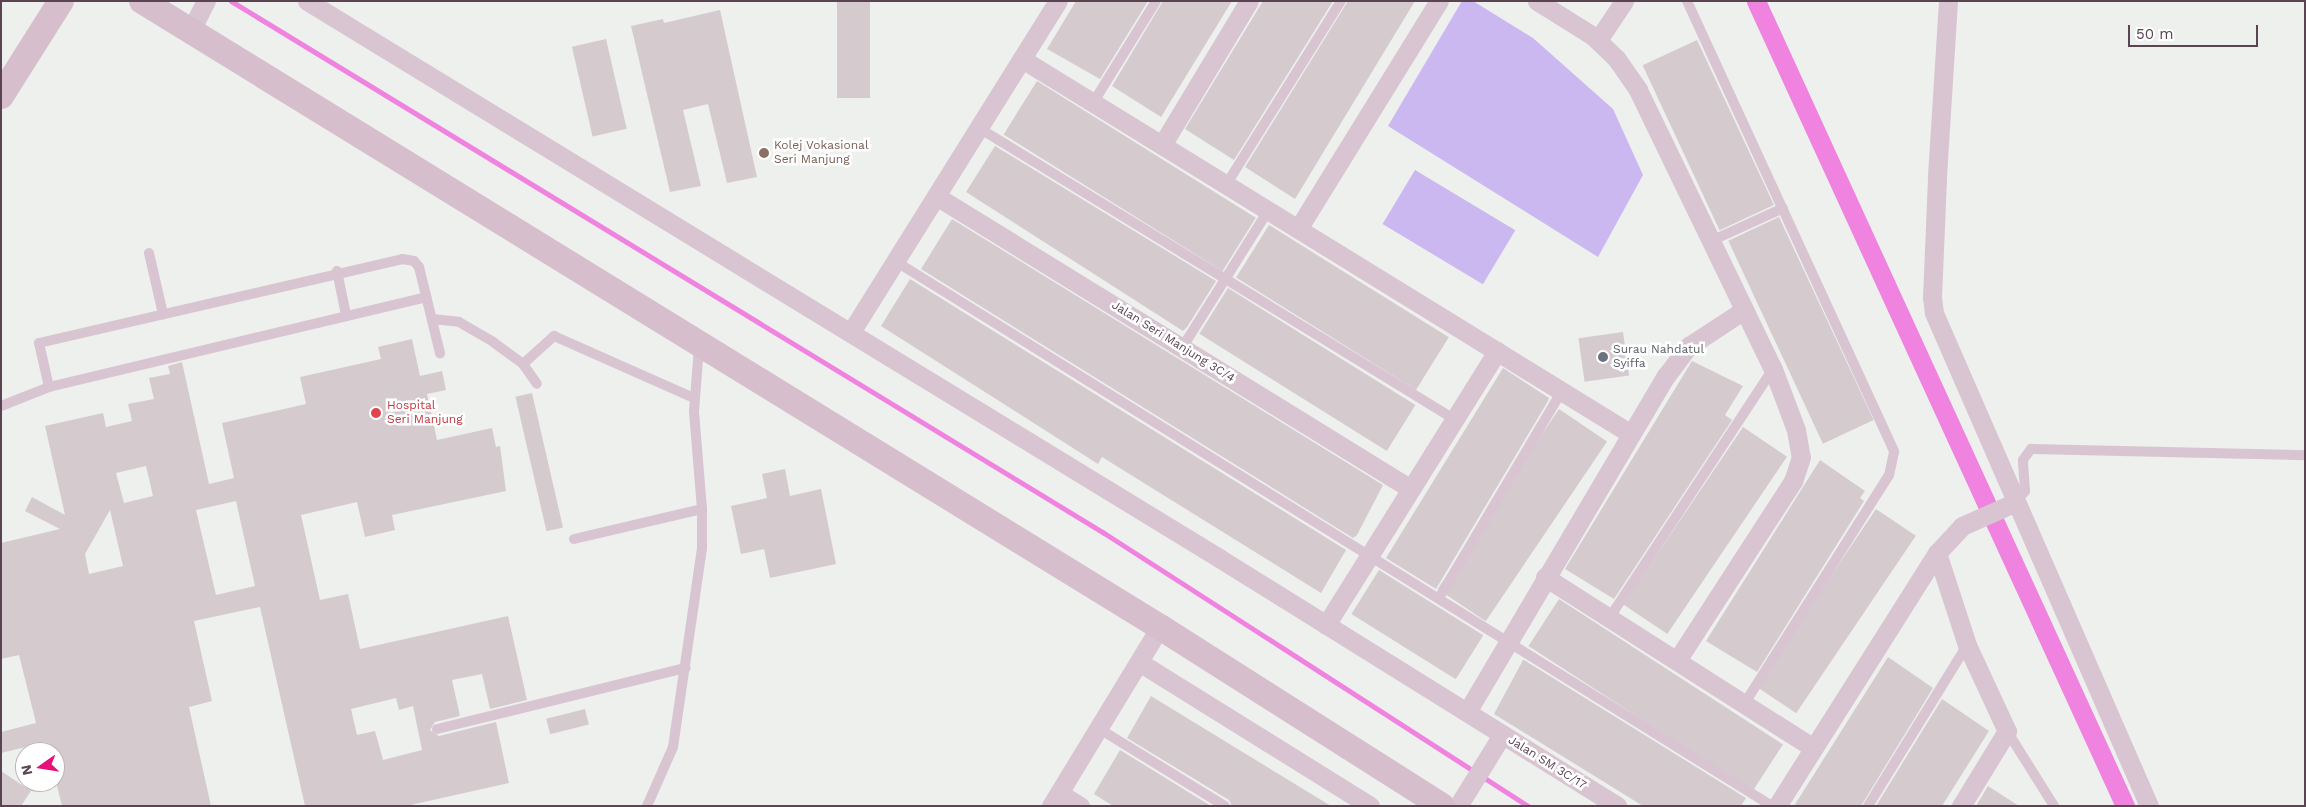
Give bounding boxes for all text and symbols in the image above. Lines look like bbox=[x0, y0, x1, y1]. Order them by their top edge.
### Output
scale bar bbox=[2131, 15, 2261, 47]
text: 50 m bbox=[2136, 25, 2173, 43]
place label: Kolej Vokasional Seri Manjung bbox=[774, 139, 869, 167]
marker: Kolej Vokasional Seri Manjung bbox=[758, 147, 770, 159]
street label: Jalan Seri Manjung 3C/4 bbox=[1109, 298, 1237, 386]
place label: Surau Nahdatul Syiffa bbox=[1613, 343, 1704, 371]
marker: Surau Nahdatul Syiffa bbox=[1597, 351, 1609, 363]
place label: Hospital Seri Manjung bbox=[387, 399, 463, 427]
marker: Hospital Seri Manjung bbox=[369, 406, 383, 420]
street label: Jalan SM 3C/17 bbox=[1505, 733, 1589, 793]
north arrow bbox=[15, 742, 65, 792]
text: N bbox=[17, 763, 35, 777]

